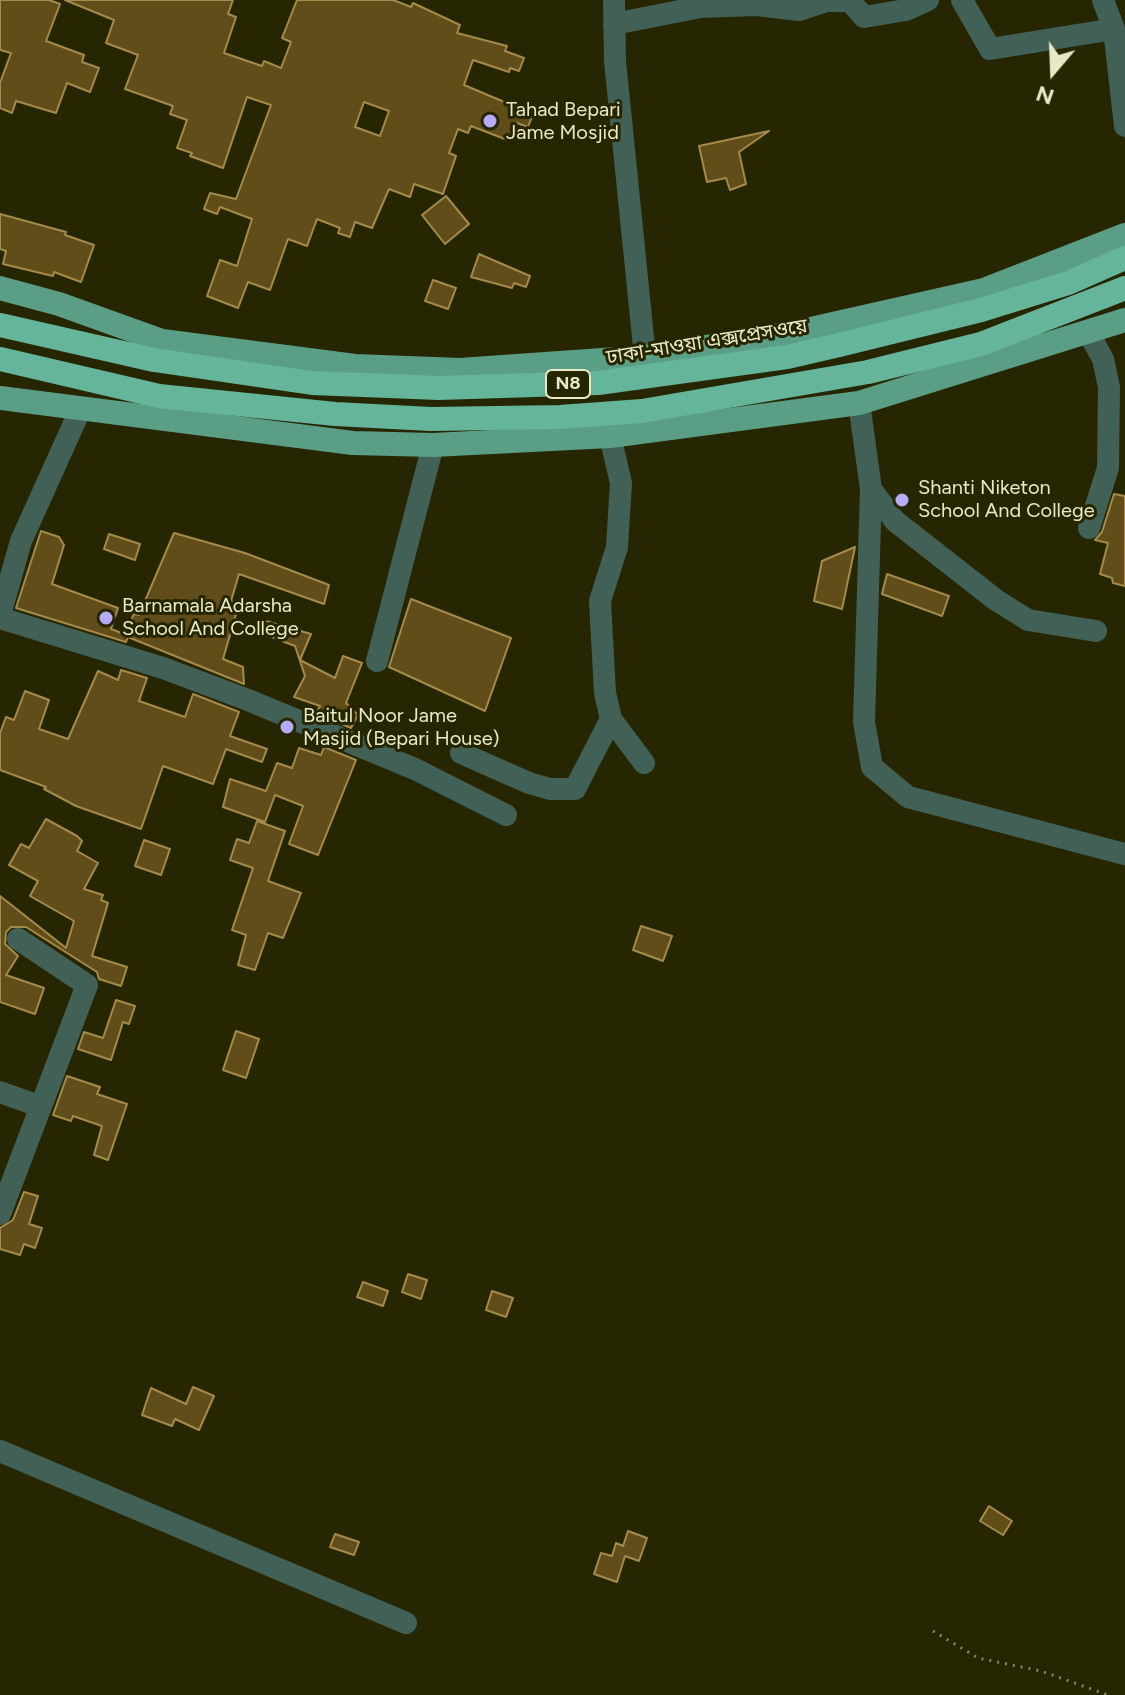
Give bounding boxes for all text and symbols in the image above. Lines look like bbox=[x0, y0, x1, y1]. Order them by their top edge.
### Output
north arrow bbox=[1013, 32, 1093, 112]
text: N bbox=[1033, 80, 1057, 111]
place label: Tahad Bepari Jame Mosjid bbox=[506, 98, 621, 145]
marker: Tahad Bepari Jame Mosjid bbox=[481, 112, 499, 130]
street label: ঢাকা-মাওয়া এক্সপ্রেসওয়ে bbox=[605, 314, 809, 370]
road number: N8 bbox=[546, 370, 590, 398]
place label: Shanti Niketon School And College bbox=[918, 476, 1095, 523]
marker: Shanti Niketon School And College bbox=[893, 491, 911, 509]
place label: Barnamala Adarsha School And College bbox=[122, 594, 299, 641]
marker: Barnamala Adarsha School And College bbox=[97, 609, 115, 627]
place label: Baitul Noor Jame Masjid (Bepari House) bbox=[303, 704, 500, 751]
marker: Baitul Noor Jame Masjid (Bepari House) bbox=[278, 718, 296, 736]

